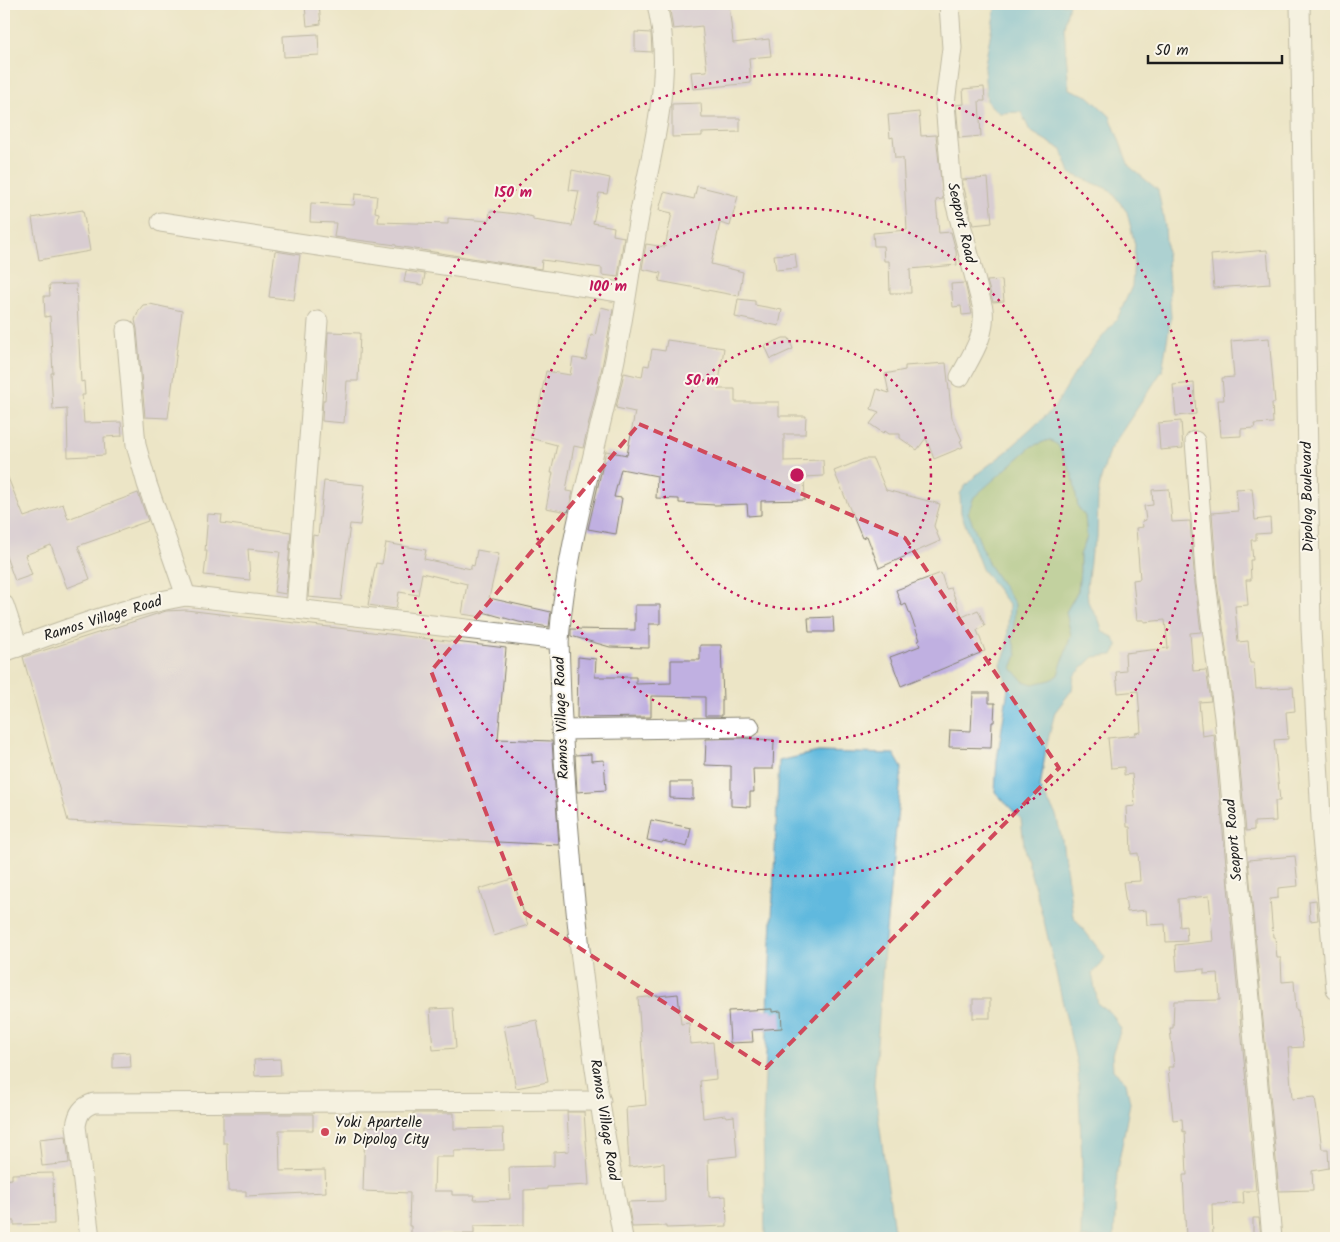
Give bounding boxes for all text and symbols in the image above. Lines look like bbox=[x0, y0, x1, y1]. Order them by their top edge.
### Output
scale bar bbox=[1148, 32, 1281, 64]
text: 50 m bbox=[1155, 39, 1189, 63]
street label: Seaport Road bbox=[940, 180, 982, 266]
text: 150 m bbox=[494, 181, 532, 205]
text: 100 m bbox=[589, 275, 627, 299]
text: 50 m bbox=[684, 369, 719, 393]
street label: Dipolog Boulevard bbox=[1295, 441, 1321, 553]
centre of rings bbox=[788, 466, 806, 484]
street label: Ramos Village Road bbox=[41, 589, 166, 648]
street label: Ramos Village Road bbox=[548, 656, 576, 780]
street label: Seaport Road bbox=[1218, 797, 1250, 882]
street label: Ramos Village Road bbox=[583, 1057, 626, 1183]
place label: Yoki Apartelle in Dipolog City bbox=[335, 1111, 430, 1152]
marker: Yoki Apartelle in Dipolog City bbox=[319, 1126, 331, 1138]

